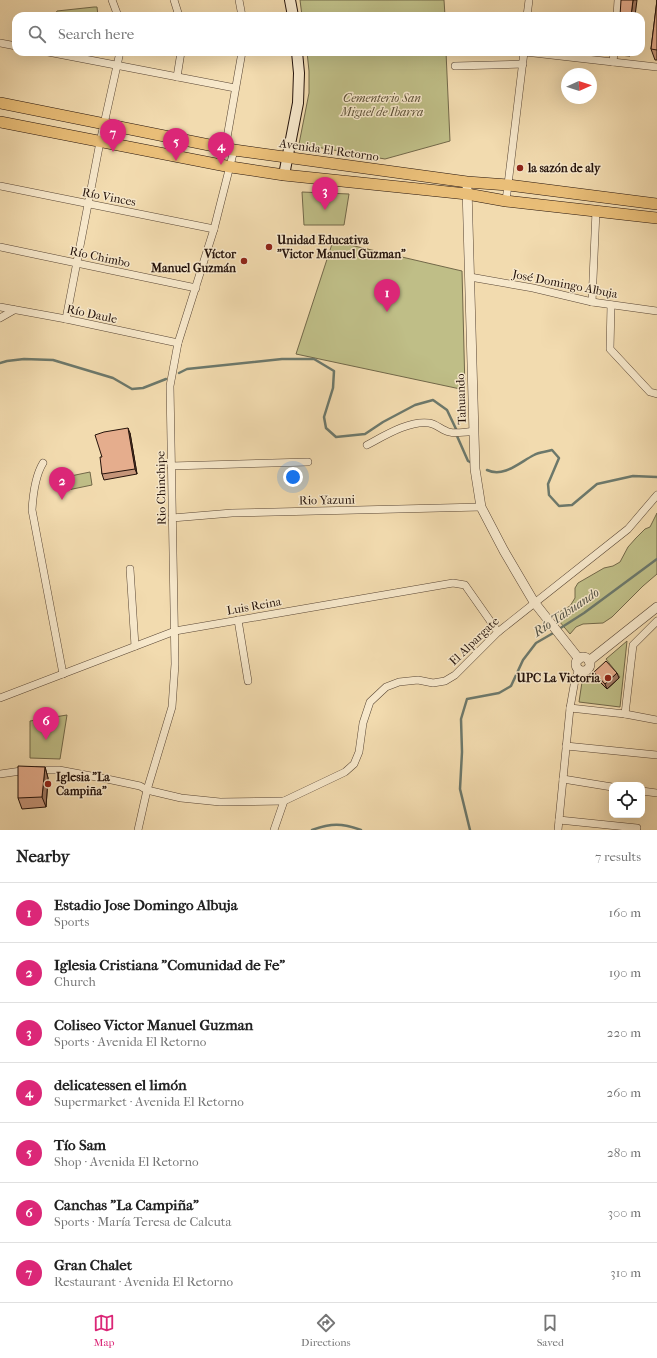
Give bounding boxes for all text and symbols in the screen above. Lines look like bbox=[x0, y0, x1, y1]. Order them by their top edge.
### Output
search box bbox=[12, 12, 645, 56]
icon: search bbox=[26, 23, 48, 45]
text: Search here bbox=[58, 25, 134, 43]
north arrow bbox=[561, 68, 597, 104]
park label: Cementerio San Miguel de Ibarra bbox=[340, 91, 423, 119]
pin: 7 bbox=[100, 119, 126, 152]
pin: 5 bbox=[163, 128, 189, 161]
pin: 4 bbox=[208, 132, 234, 165]
street label: Avenida El Retorno bbox=[277, 136, 380, 164]
place label: la sazón de aly bbox=[527, 161, 601, 176]
marker: la sazón de aly bbox=[515, 163, 525, 173]
pin: 3 bbox=[312, 177, 338, 210]
street label: Río Vinces bbox=[81, 185, 138, 209]
place label: Unidad Educativa "Victor Manuel Guzman" bbox=[276, 233, 406, 261]
marker: Unidad Educativa "Victor Manuel Guzman" bbox=[264, 242, 274, 252]
street label: Río Chimbo bbox=[68, 244, 132, 270]
place label: Víctor Manuel Guzmán bbox=[150, 247, 237, 275]
marker: Víctor Manuel Guzmán bbox=[239, 256, 249, 266]
street label: José Domingo Albuja bbox=[510, 267, 619, 301]
pin: 1 bbox=[374, 279, 400, 312]
street label: Río Daule bbox=[65, 302, 119, 326]
street label: Tahuando bbox=[453, 373, 469, 425]
street label: Rio Chinchipe bbox=[153, 451, 169, 525]
pin: 2 bbox=[49, 467, 75, 500]
your location bbox=[283, 467, 303, 487]
street label: Rio Yazuni bbox=[299, 493, 356, 507]
water label: Río Tahuando bbox=[529, 584, 602, 640]
street label: Luis Reina bbox=[226, 594, 283, 618]
street label: El Alpargate bbox=[446, 614, 502, 668]
place label: UPC La Victoria bbox=[515, 671, 600, 685]
marker: UPC La Victoria bbox=[603, 673, 613, 683]
pin: 6 bbox=[33, 707, 59, 740]
place label: Iglesia "La Campiña" bbox=[56, 770, 110, 799]
marker: Iglesia "La Campiña" bbox=[43, 779, 53, 789]
map controls bbox=[609, 782, 645, 818]
button: locate bbox=[609, 782, 645, 818]
text: Nearby bbox=[16, 846, 70, 866]
text: 7 results bbox=[595, 849, 641, 864]
text: Estadio Jose Domingo Albuja bbox=[54, 896, 238, 914]
text: 1 bbox=[27, 905, 31, 920]
text: 160 m bbox=[609, 905, 641, 920]
text: Sports bbox=[54, 914, 89, 929]
text: Iglesia Cristiana "Comunidad de Fe" bbox=[54, 956, 285, 974]
text: 2 bbox=[26, 965, 32, 980]
text: 190 m bbox=[609, 965, 641, 980]
text: Church bbox=[54, 974, 96, 989]
text: Coliseo Victor Manuel Guzman bbox=[54, 1016, 253, 1034]
text: 3 bbox=[26, 1025, 32, 1040]
text: 220 m bbox=[607, 1025, 641, 1040]
text: Sports · Avenida El Retorno bbox=[54, 1034, 206, 1049]
text: delicatessen el limón bbox=[54, 1076, 187, 1094]
text: 4 bbox=[25, 1085, 33, 1100]
text: 260 m bbox=[607, 1085, 641, 1100]
text: Supermarket · Avenida El Retorno bbox=[54, 1094, 244, 1109]
text: Tío Sam bbox=[54, 1136, 106, 1154]
text: 5 bbox=[26, 1145, 32, 1160]
text: 280 m bbox=[607, 1145, 641, 1160]
text: Shop · Avenida El Retorno bbox=[54, 1154, 199, 1169]
text: Canchas "La Campiña" bbox=[54, 1196, 199, 1214]
text: 6 bbox=[25, 1205, 33, 1220]
text: 300 m bbox=[608, 1205, 641, 1220]
text: Sports · María Teresa de Calcuta bbox=[54, 1214, 231, 1229]
text: Gran Chalet bbox=[54, 1256, 132, 1274]
text: 7 bbox=[26, 1265, 32, 1280]
text: 310 m bbox=[610, 1265, 641, 1280]
text: Restaurant · Avenida El Retorno bbox=[54, 1274, 233, 1289]
tab: Map bbox=[93, 1312, 115, 1349]
tab: Directions bbox=[301, 1312, 351, 1349]
tab: Saved bbox=[537, 1312, 564, 1349]

